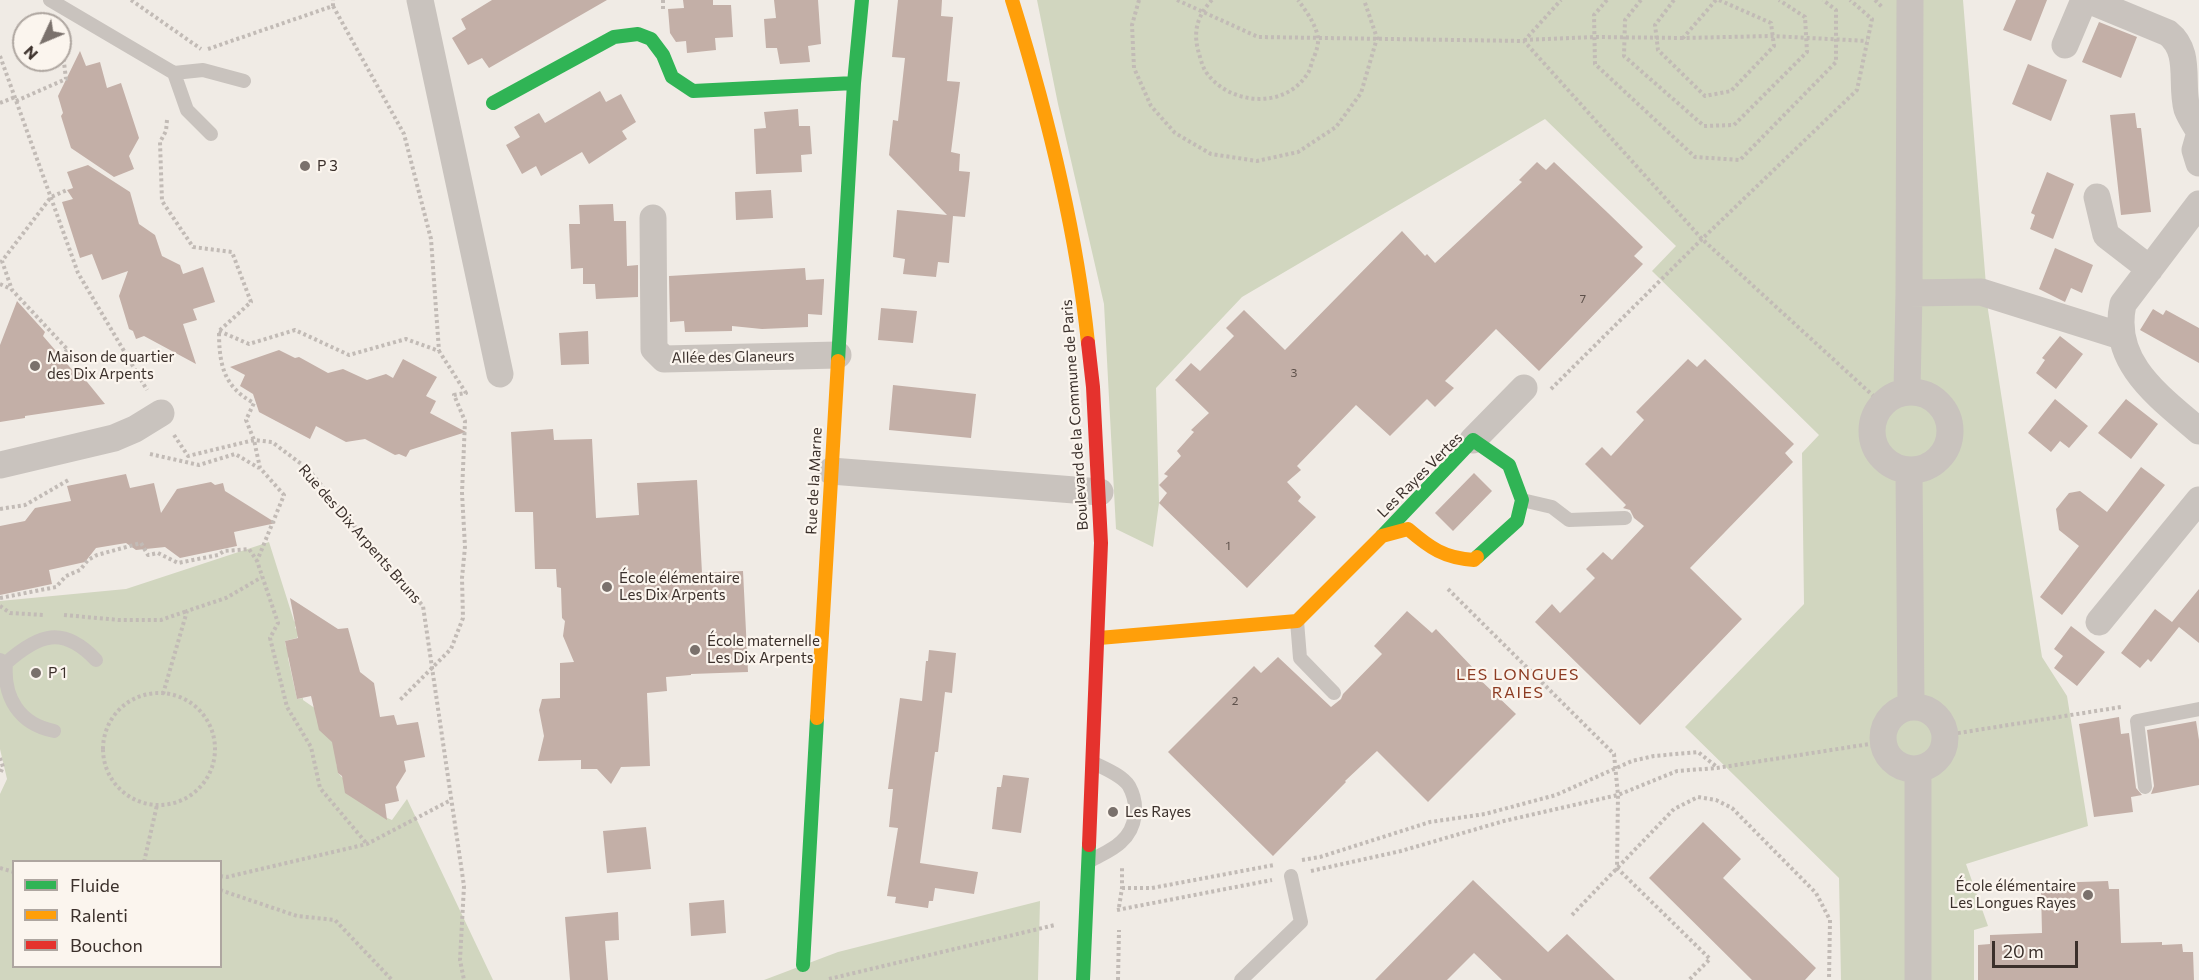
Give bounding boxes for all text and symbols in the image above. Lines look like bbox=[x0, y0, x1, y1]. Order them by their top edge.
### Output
north arrow bbox=[12, 12, 72, 72]
text: N bbox=[19, 43, 41, 64]
place label: P 3 bbox=[317, 157, 338, 175]
marker: P 3 bbox=[298, 159, 312, 173]
house number: 7 bbox=[1580, 292, 1586, 306]
street label: Boulevard de la Commune de Paris bbox=[1058, 299, 1092, 531]
street label: Allée des Glaneurs bbox=[671, 347, 795, 367]
place label: Maison de quartier des Dix Arpents bbox=[47, 348, 175, 383]
marker: Maison de quartier des Dix Arpents bbox=[28, 359, 42, 373]
house number: 3 bbox=[1291, 366, 1297, 380]
street label: Rue de la Marne bbox=[802, 427, 826, 535]
street label: Les Rayes Vertes bbox=[1374, 429, 1466, 521]
street label: Rue des Dix Arpents Bruns bbox=[295, 461, 425, 607]
house number: 1 bbox=[1225, 539, 1231, 553]
place label: École élémentaire Les Dix Arpents bbox=[619, 569, 740, 604]
marker: École élémentaire Les Dix Arpents bbox=[600, 580, 614, 594]
place label: École maternelle Les Dix Arpents bbox=[707, 632, 820, 667]
marker: École maternelle Les Dix Arpents bbox=[688, 643, 702, 657]
place label: P 1 bbox=[48, 664, 67, 682]
district label: LES LONGUES RAIES bbox=[1456, 665, 1580, 703]
marker: P 1 bbox=[29, 666, 43, 680]
house number: 2 bbox=[1232, 694, 1238, 708]
place label: Les Rayes bbox=[1125, 803, 1191, 821]
marker: Les Rayes bbox=[1106, 805, 1120, 819]
legend bbox=[12, 860, 222, 968]
text: Fluide bbox=[70, 874, 119, 896]
place label: École élémentaire Les Longues Rayes bbox=[1950, 877, 2076, 912]
marker: École élémentaire Les Longues Rayes bbox=[2081, 888, 2095, 902]
text: Ralenti bbox=[70, 904, 128, 926]
scale bar bbox=[1995, 929, 2080, 967]
text: Bouchon bbox=[70, 934, 143, 956]
text: 20 m bbox=[2003, 940, 2044, 962]

